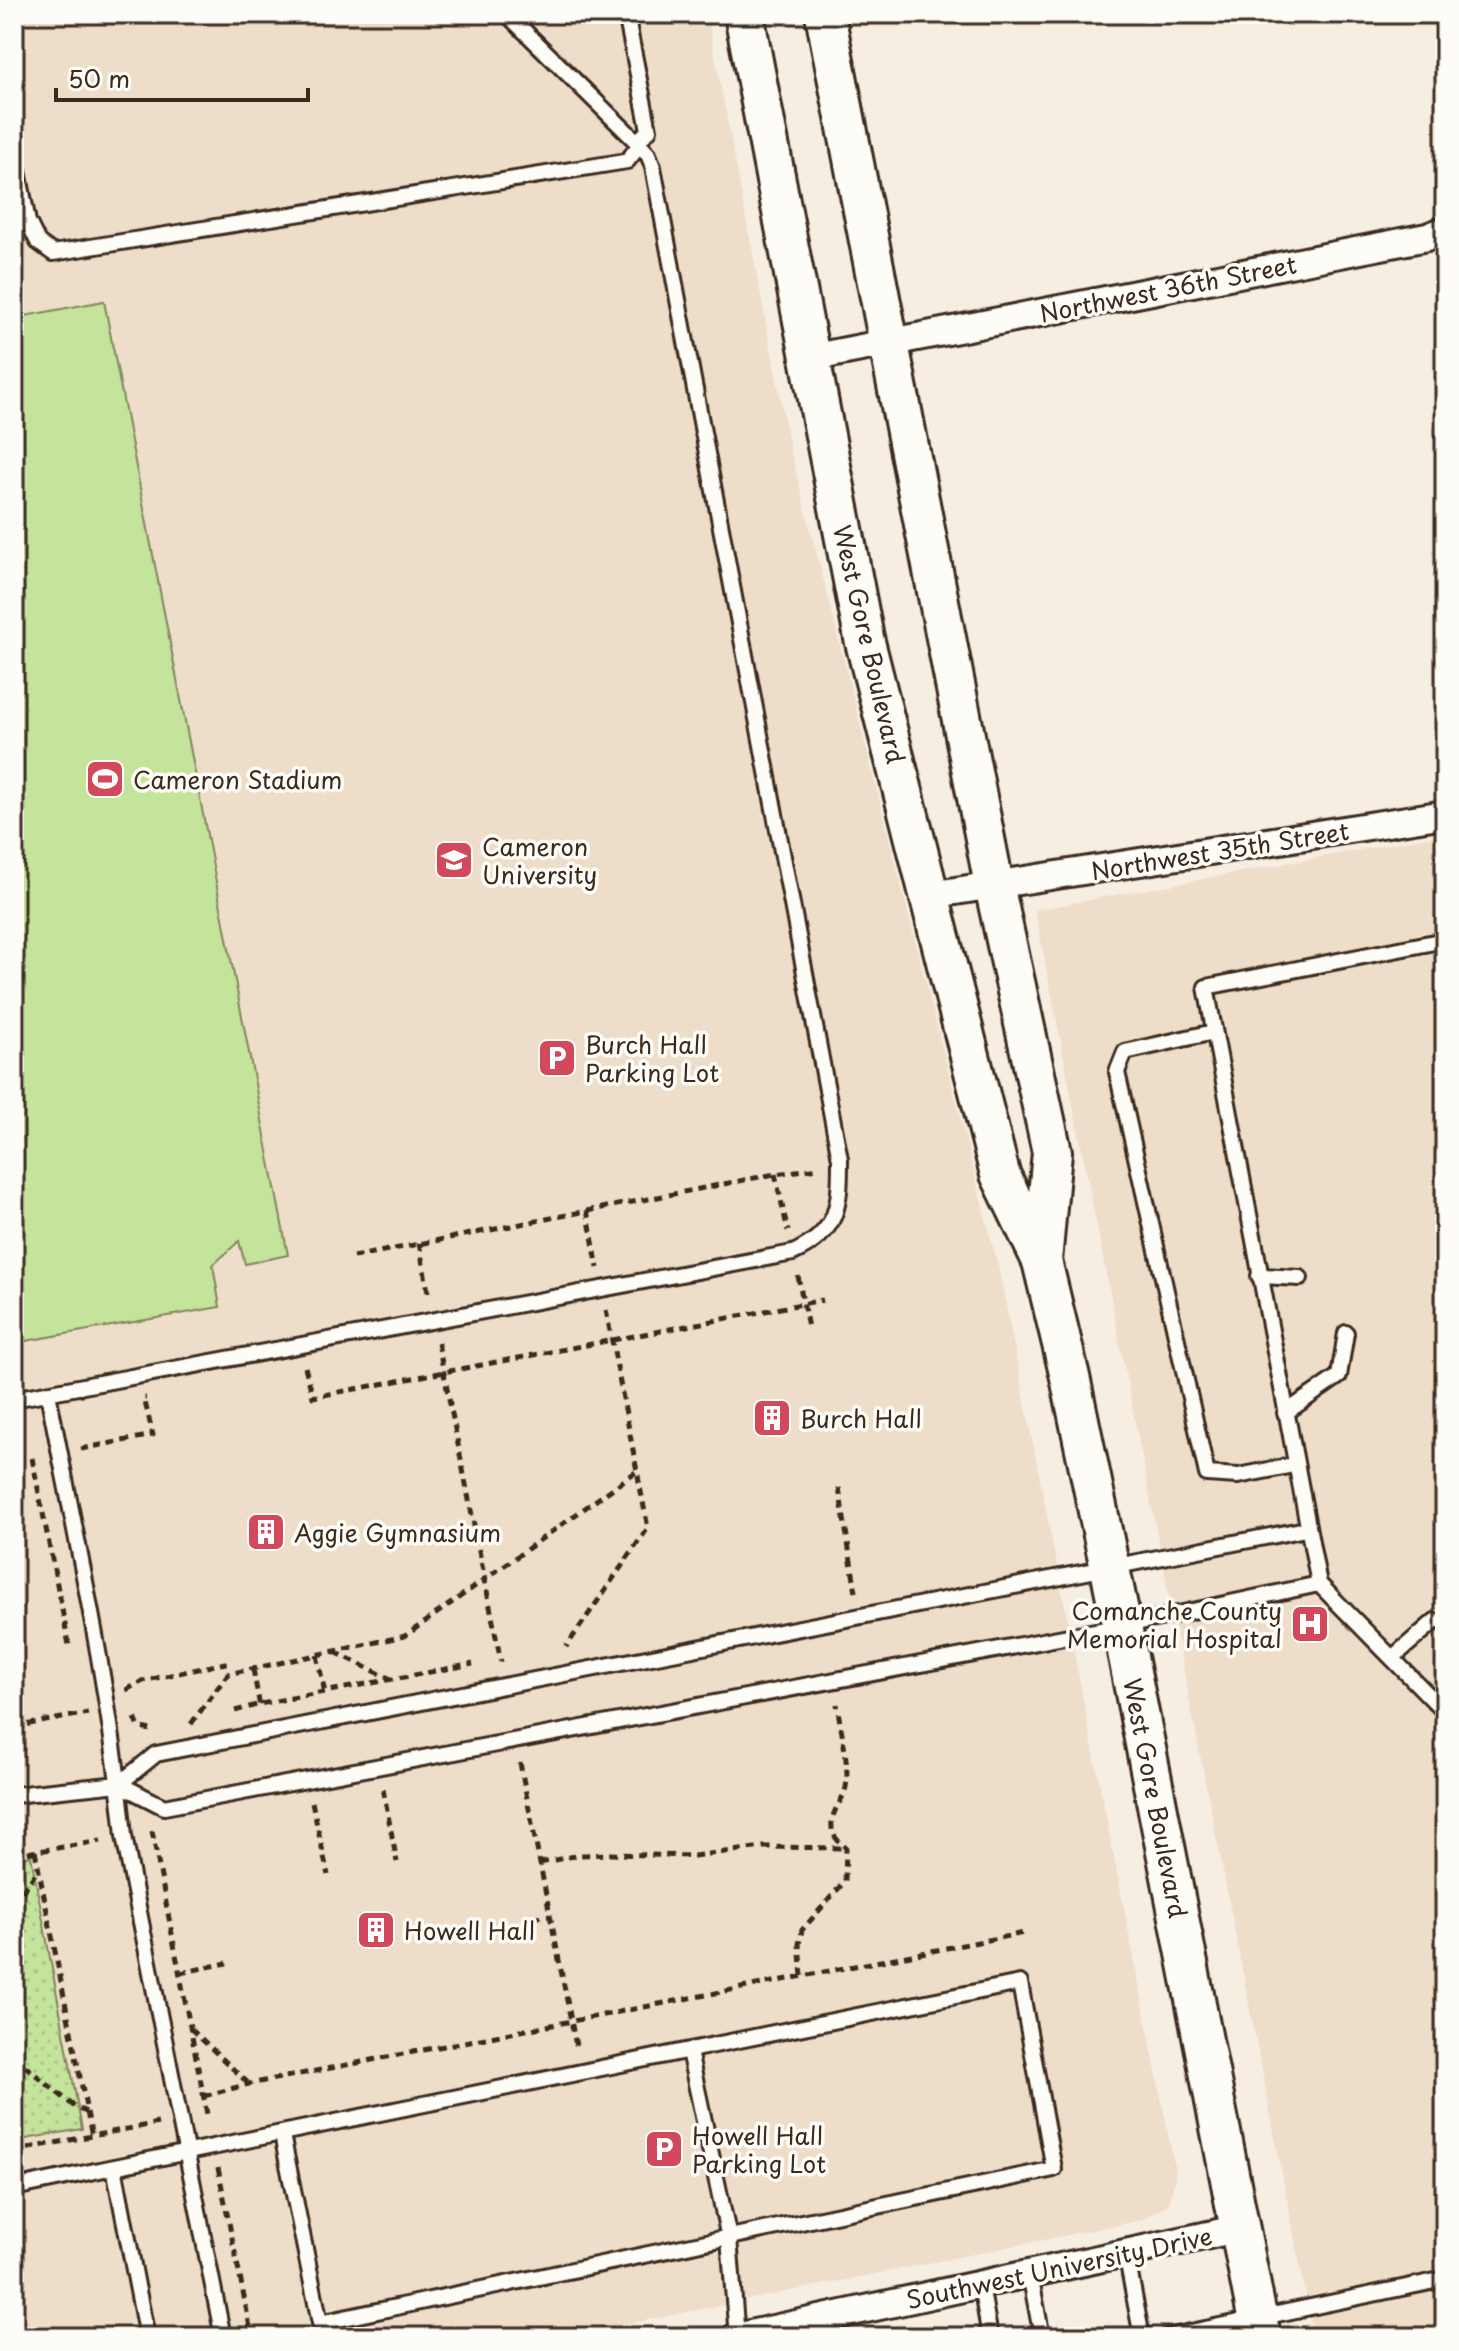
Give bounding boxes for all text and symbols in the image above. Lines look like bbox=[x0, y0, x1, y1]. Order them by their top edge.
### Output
scale bar bbox=[56, 52, 308, 102]
text: 50 m bbox=[68, 60, 130, 96]
street label: Northwest 36th Street bbox=[1037, 245, 1300, 331]
street label: West Gore Boulevard bbox=[825, 521, 915, 767]
sports icon: Cameron Stadium bbox=[84, 758, 126, 800]
place label: Cameron Stadium bbox=[133, 761, 342, 797]
street label: Northwest 35th Street bbox=[1088, 812, 1352, 888]
place label: Cameron University bbox=[482, 828, 597, 892]
school or university icon: Cameron University bbox=[433, 839, 475, 881]
place label: Burch Hall Parking Lot bbox=[585, 1026, 719, 1090]
parking icon: Burch Hall Parking Lot bbox=[536, 1037, 578, 1079]
building icon: Burch Hall bbox=[751, 1397, 793, 1439]
place label: Burch Hall bbox=[800, 1400, 922, 1436]
building icon: Aggie Gymnasium bbox=[245, 1511, 287, 1553]
place label: Aggie Gymnasium bbox=[294, 1514, 501, 1550]
place label: Comanche County Memorial Hospital bbox=[1067, 1592, 1282, 1656]
hospital icon: Comanche County Memorial Hospital bbox=[1289, 1603, 1331, 1645]
street label: West Gore Boulevard bbox=[1115, 1675, 1197, 1921]
building icon: Howell Hall bbox=[355, 1909, 397, 1951]
place label: Howell Hall bbox=[404, 1912, 535, 1948]
place label: Howell Hall Parking Lot bbox=[692, 2117, 826, 2181]
parking icon: Howell Hall Parking Lot bbox=[643, 2128, 685, 2170]
street label: Southwest University Drive bbox=[903, 2217, 1215, 2317]

